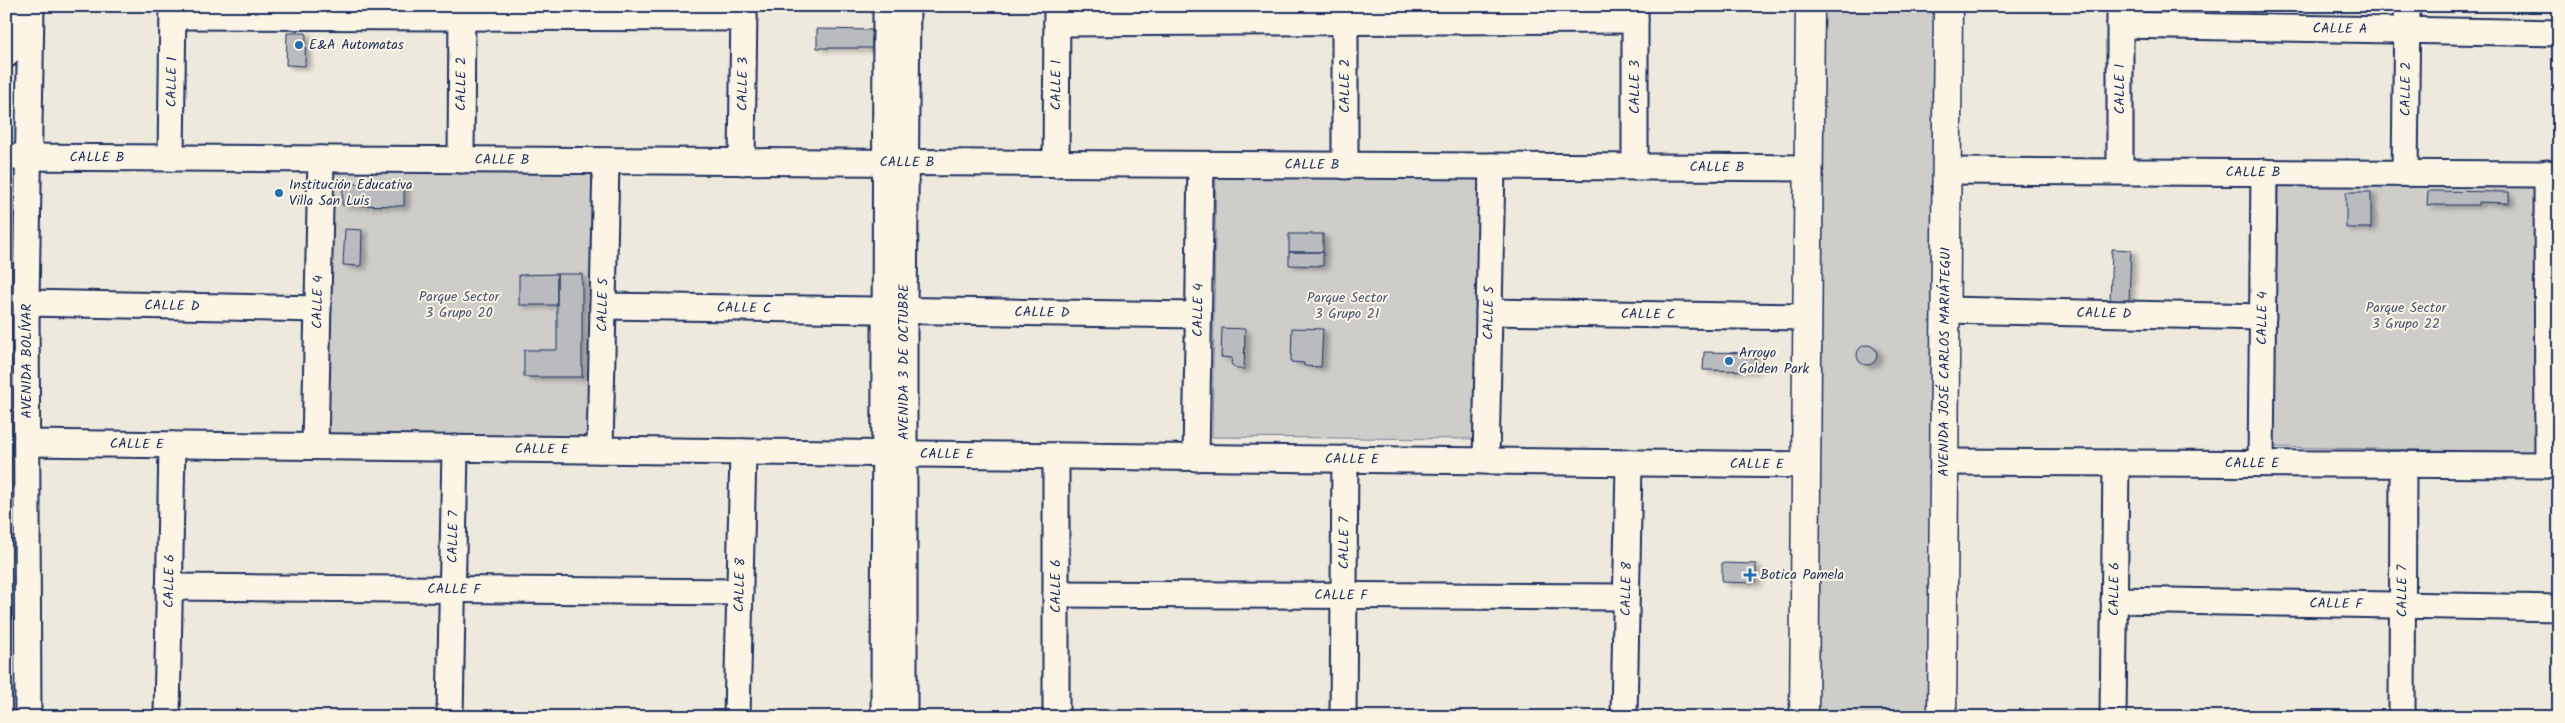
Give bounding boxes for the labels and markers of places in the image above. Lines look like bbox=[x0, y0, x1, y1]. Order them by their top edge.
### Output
place label: E&A Automatas bbox=[309, 34, 404, 56]
marker: E&A Automatas bbox=[293, 39, 305, 51]
place label: Institución Educativa Villa San Luis bbox=[289, 174, 413, 212]
marker: Institución Educativa Villa San Luis bbox=[273, 187, 285, 199]
place label: Arroyo Golden Park bbox=[1739, 342, 1809, 380]
marker: Arroyo Golden Park bbox=[1723, 355, 1735, 367]
place label: Botica Pamela bbox=[1760, 564, 1844, 586]
marker: Botica Pamela bbox=[1744, 569, 1756, 581]

